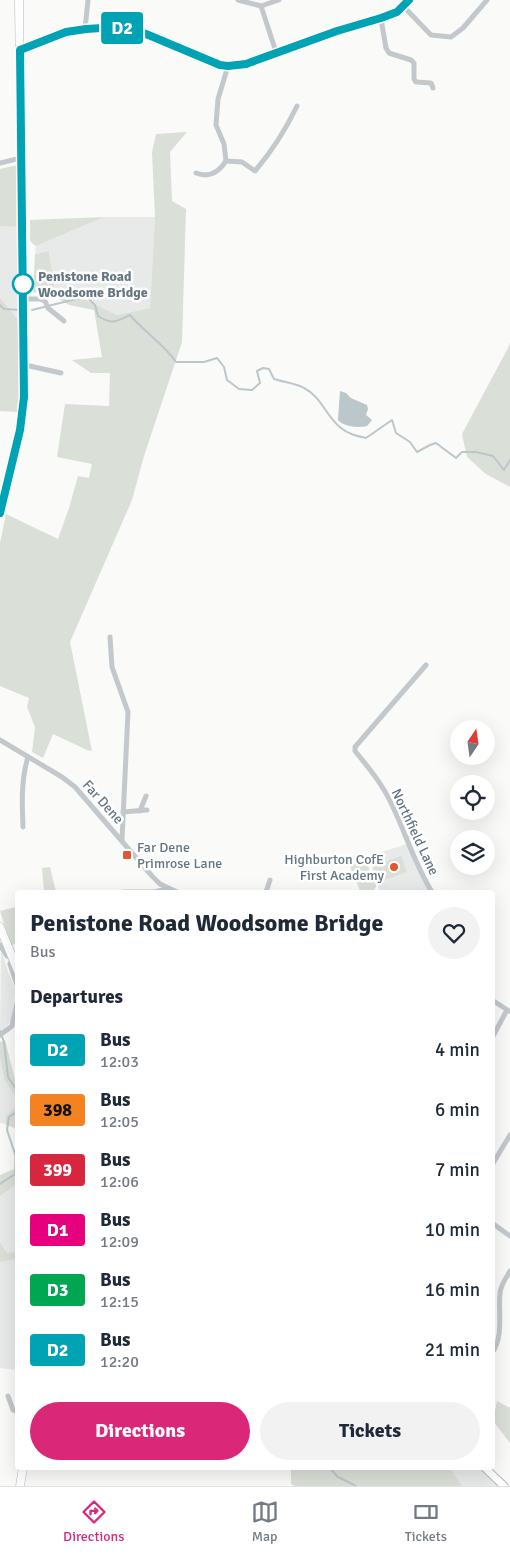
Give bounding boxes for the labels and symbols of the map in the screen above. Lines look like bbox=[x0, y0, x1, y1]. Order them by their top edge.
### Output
line badge: D2 bbox=[100, 12, 144, 44]
place label: Penistone Road Woodsome Bridge bbox=[38, 268, 148, 301]
marker: Penistone Road Woodsome Bridge bbox=[12, 273, 34, 295]
north arrow bbox=[450, 720, 495, 765]
street label: Far Dene bbox=[79, 777, 127, 827]
street label: Northfield Lane bbox=[388, 786, 442, 878]
place label: Far Dene Primrose Lane bbox=[137, 839, 222, 872]
marker: Far Dene Primrose Lane bbox=[121, 849, 133, 861]
place label: Highburton CofE First Academy bbox=[284, 851, 384, 884]
marker: Highburton CofE First Academy bbox=[388, 861, 400, 873]

